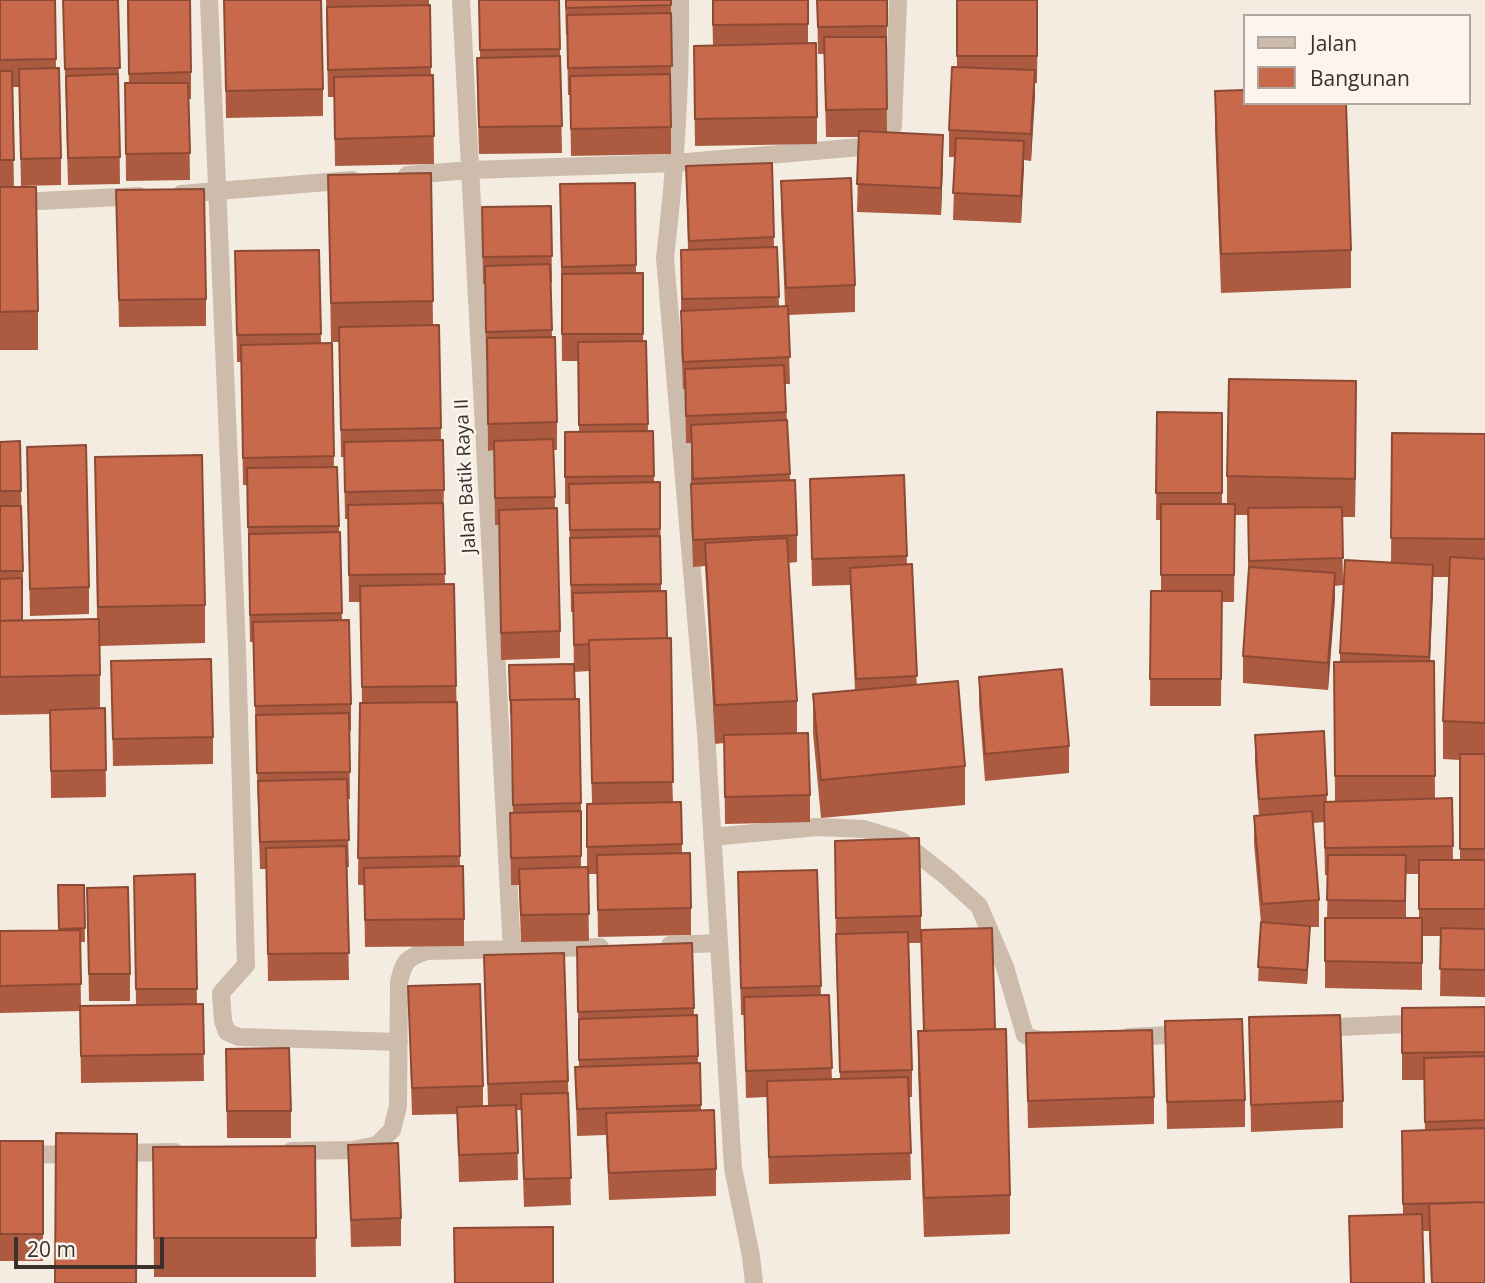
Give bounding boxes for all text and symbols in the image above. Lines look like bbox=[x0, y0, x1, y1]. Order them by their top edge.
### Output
legend bbox=[1244, 14, 1471, 105]
text: Jalan bbox=[1310, 29, 1357, 57]
text: Bangunan bbox=[1310, 64, 1410, 92]
street label: Jalan Batik Raya II bbox=[451, 398, 481, 554]
scale bar bbox=[18, 1224, 168, 1268]
text: 20 m bbox=[27, 1235, 76, 1263]

